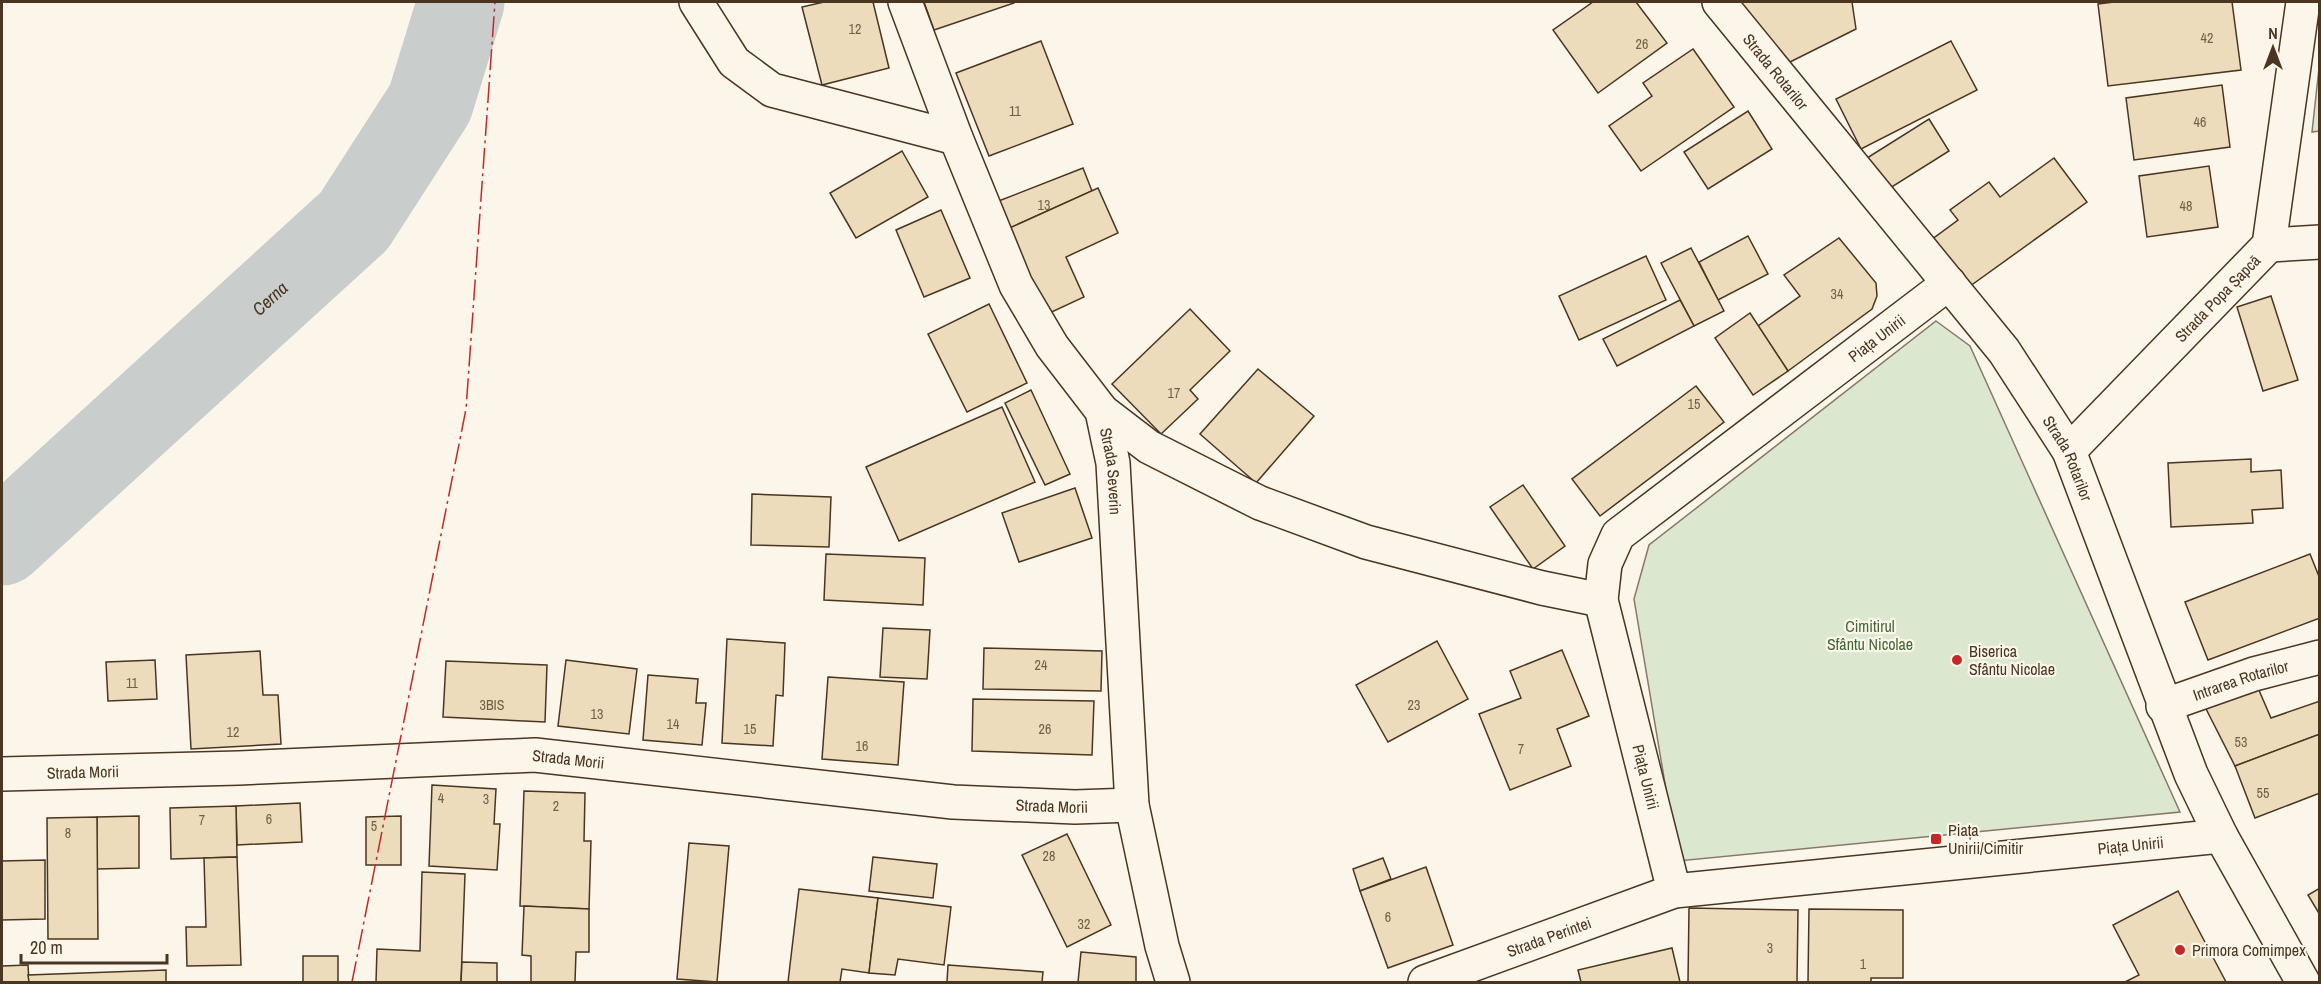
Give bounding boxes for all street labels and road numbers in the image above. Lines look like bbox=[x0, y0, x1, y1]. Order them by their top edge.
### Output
street label: Strada Rotarilor bbox=[1738, 29, 1814, 115]
street label: Strada Popa Șapcă bbox=[2170, 249, 2265, 347]
street label: Piața Unirii bbox=[1843, 309, 1910, 367]
street label: Strada Rotarilor bbox=[2038, 411, 2098, 505]
street label: Strada Severin bbox=[1095, 426, 1127, 515]
street label: Intrarea Rotarilor bbox=[2190, 654, 2291, 706]
street label: Piața Unirii bbox=[1627, 742, 1665, 812]
street label: Strada Morii bbox=[531, 744, 606, 774]
street label: Strada Morii bbox=[47, 760, 119, 784]
street label: Strada Morii bbox=[1015, 794, 1088, 818]
street label: Piața Unirii bbox=[2096, 831, 2165, 859]
street label: Strada Perintei bbox=[1504, 911, 1594, 962]

